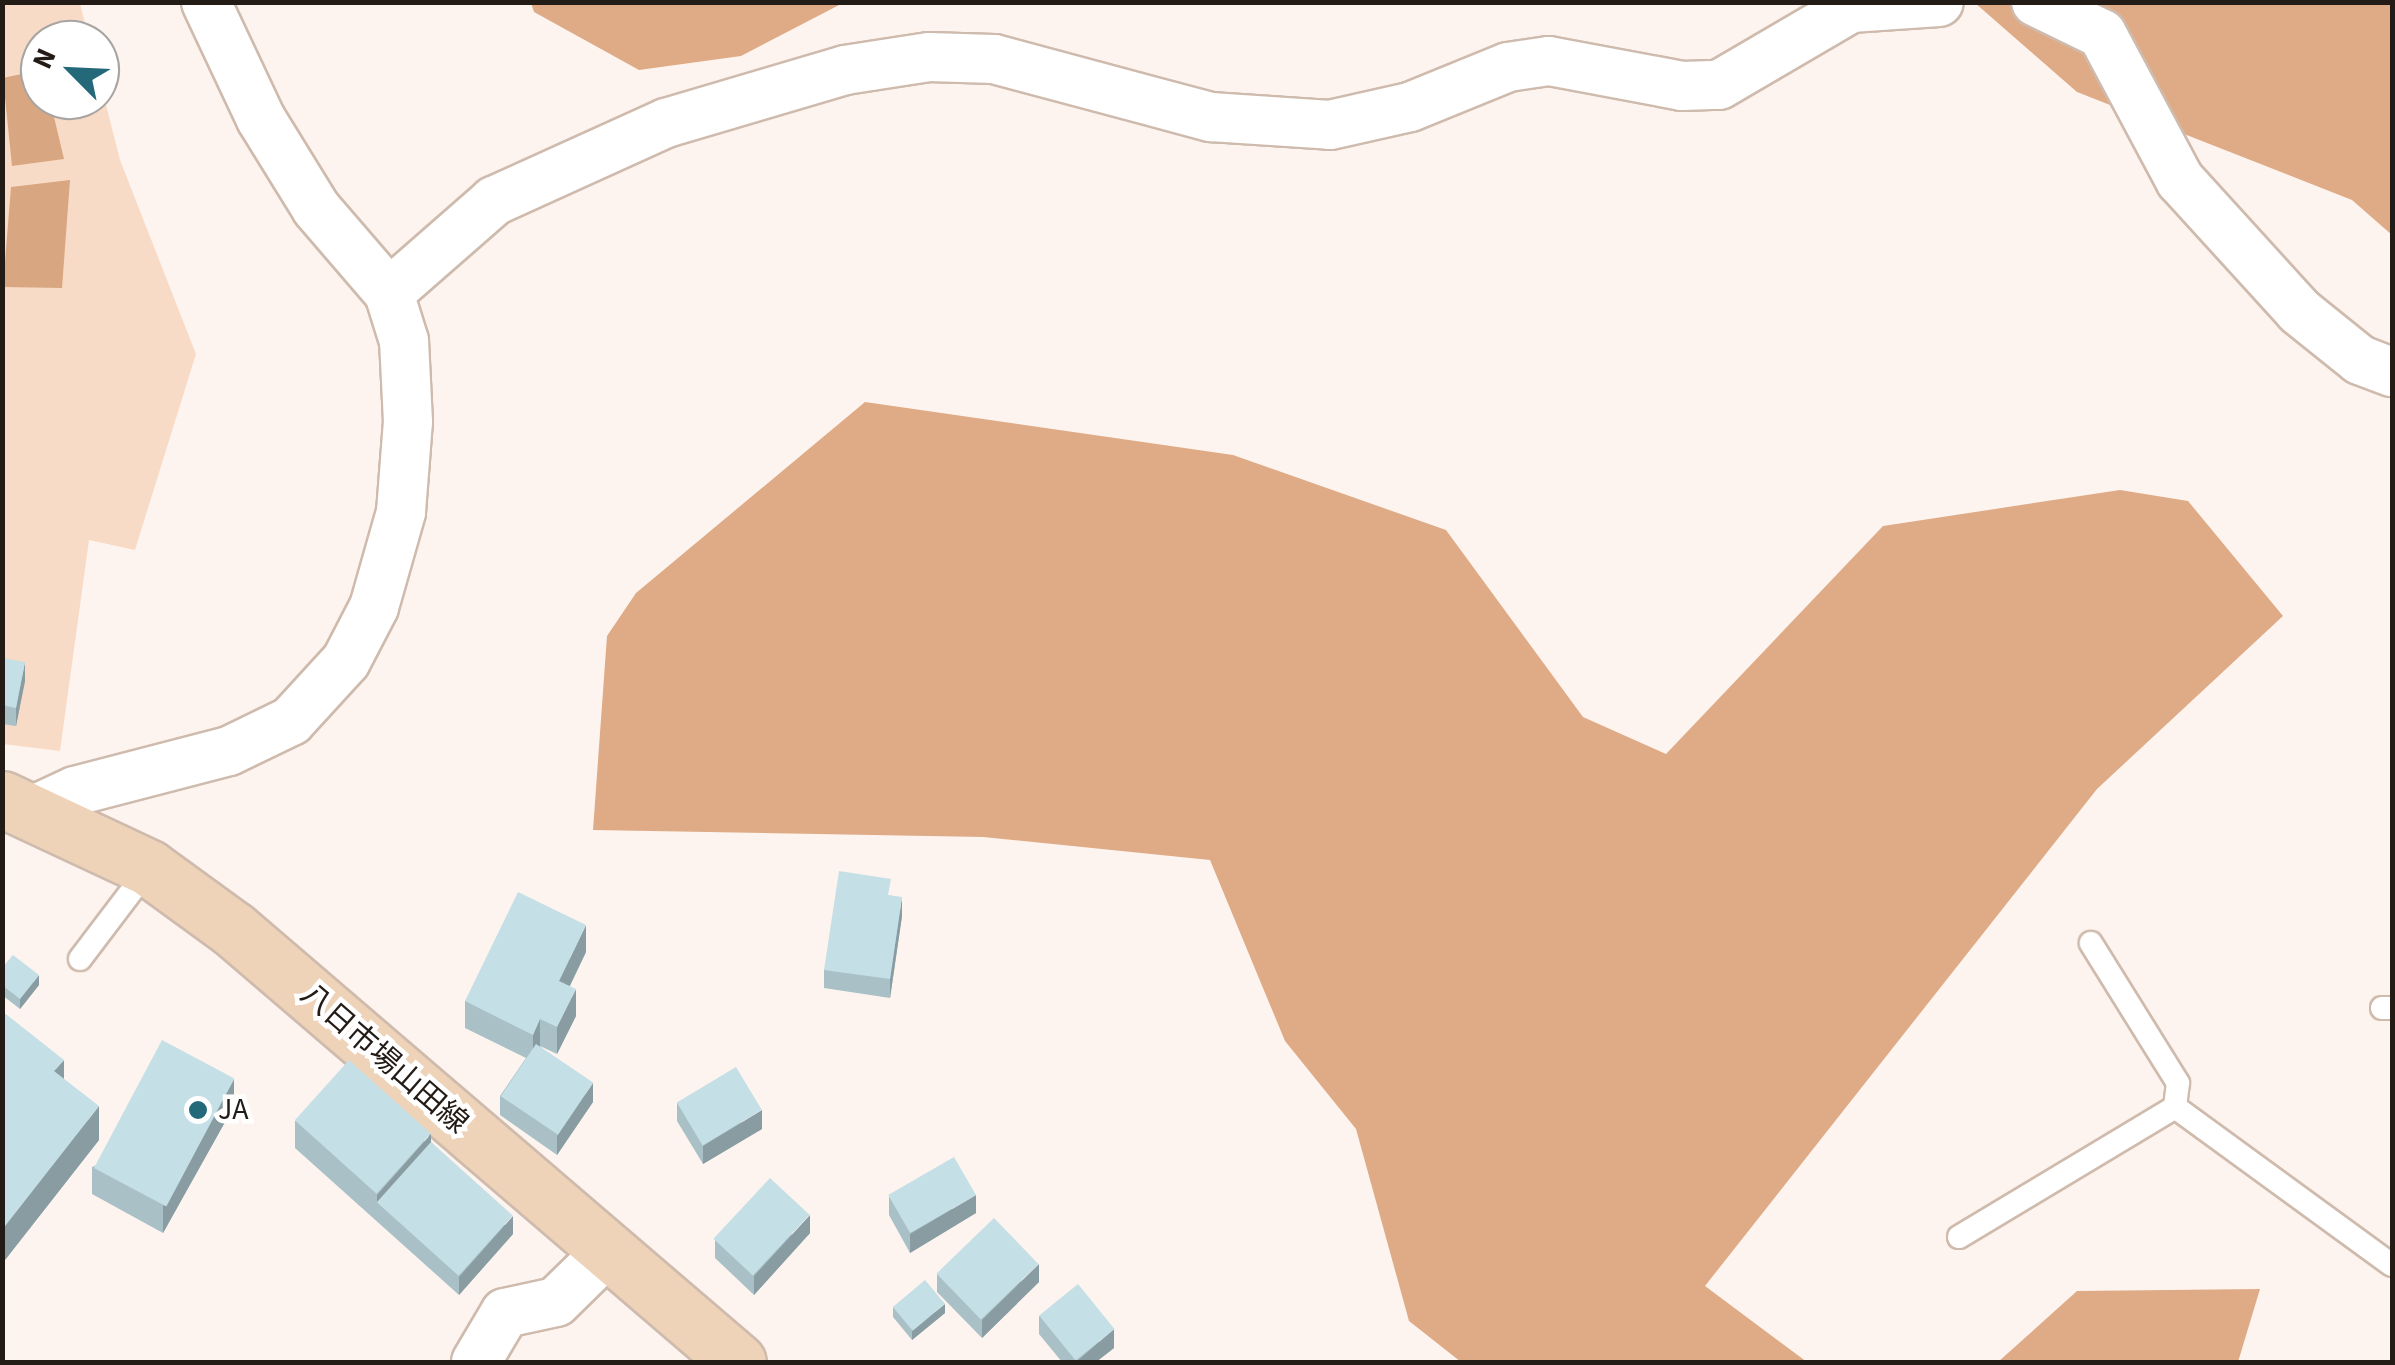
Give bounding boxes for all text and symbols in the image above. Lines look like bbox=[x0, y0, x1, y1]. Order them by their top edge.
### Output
north arrow bbox=[20, 20, 120, 120]
text: N bbox=[22, 42, 66, 75]
street label: 八日市場山田線 bbox=[293, 977, 475, 1141]
place label: JA bbox=[218, 1092, 249, 1128]
marker: JA bbox=[187, 1099, 209, 1121]

